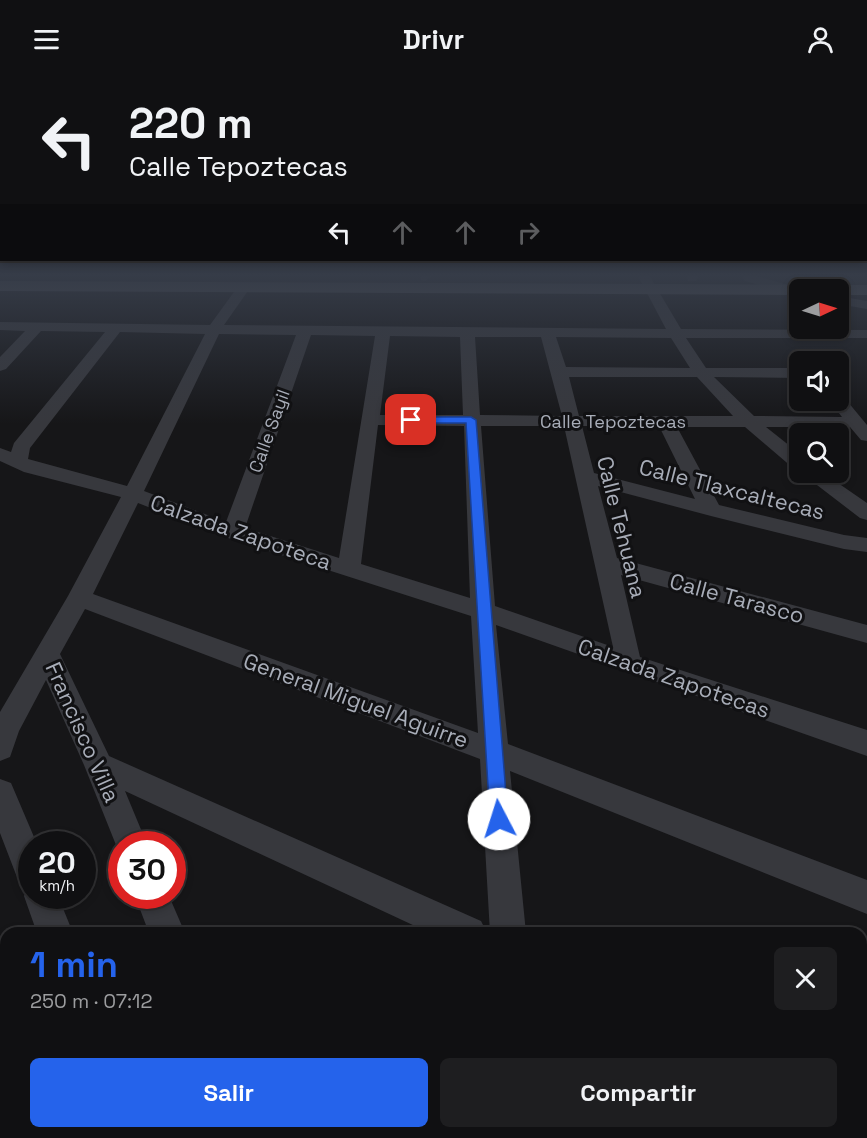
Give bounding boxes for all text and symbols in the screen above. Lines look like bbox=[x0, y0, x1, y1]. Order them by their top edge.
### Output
text: Drivr bbox=[403, 22, 464, 57]
icon: menu bbox=[30, 23, 63, 56]
icon: person bbox=[804, 23, 837, 56]
text: 220 m bbox=[129, 97, 253, 150]
icon: left bbox=[30, 102, 108, 180]
text: Calle Tepoztecas bbox=[129, 149, 348, 184]
icon: left bbox=[323, 216, 356, 249]
icon: ahead bbox=[386, 216, 419, 249]
icon: ahead bbox=[449, 216, 482, 249]
icon: right bbox=[512, 216, 545, 249]
north arrow bbox=[789, 279, 849, 339]
map controls bbox=[789, 279, 849, 483]
button: sound bbox=[789, 351, 849, 411]
street label: Calle Sayil bbox=[243, 386, 295, 476]
pin bbox=[385, 394, 436, 445]
icon: arrive bbox=[394, 403, 427, 436]
street label: Calle Tepoztecas bbox=[540, 410, 686, 433]
button: search bbox=[789, 423, 849, 483]
street label: Calle Tlaxcaltecas bbox=[636, 452, 828, 526]
street label: Calle Tehuana bbox=[591, 453, 653, 601]
street label: Calzada Zapoteca bbox=[147, 488, 336, 576]
street label: Calle Tarasco bbox=[667, 567, 807, 629]
street label: Calzada Zapotecas bbox=[574, 632, 774, 724]
street label: General Miguel Aguirre bbox=[240, 646, 472, 754]
street label: Francisco Villa bbox=[40, 657, 127, 807]
position arrow bbox=[467, 787, 531, 851]
speed limit sign: 30 bbox=[108, 831, 186, 909]
text: 20 bbox=[38, 843, 76, 882]
text: km/h bbox=[39, 876, 75, 895]
text: 1 min bbox=[30, 942, 118, 988]
button: close bbox=[774, 947, 837, 1010]
text: 250 m · 07:12 bbox=[30, 988, 152, 1014]
button: Salir bbox=[30, 1058, 428, 1127]
button: Compartir bbox=[440, 1058, 837, 1127]

